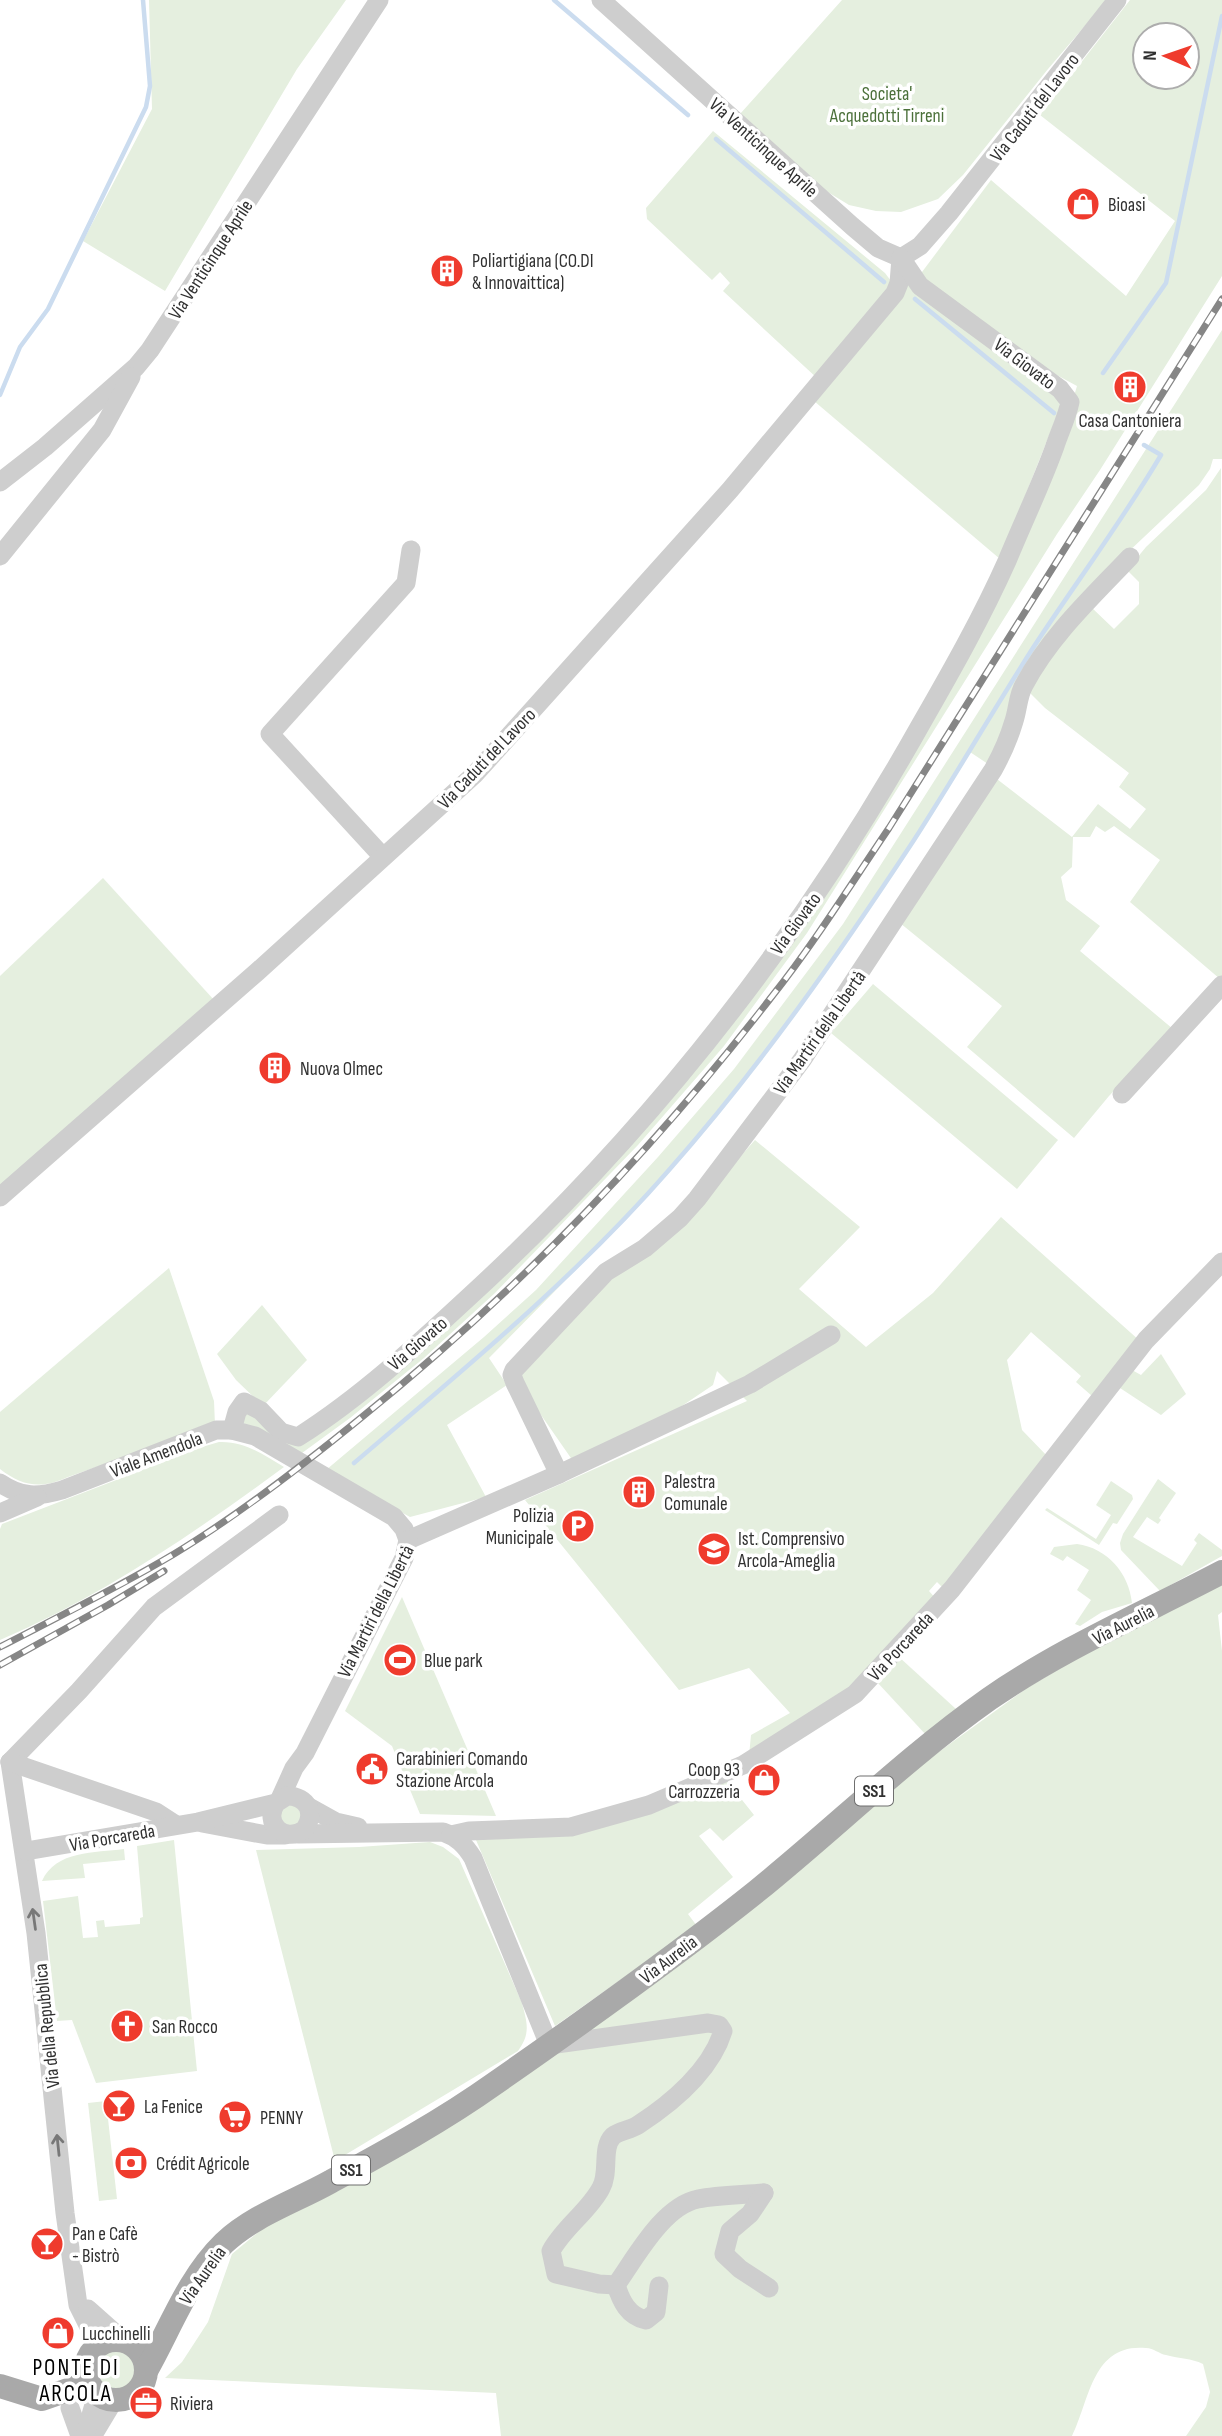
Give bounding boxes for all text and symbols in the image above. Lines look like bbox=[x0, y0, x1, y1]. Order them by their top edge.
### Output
north arrow bbox=[1131, 21, 1201, 91]
street label: Via Caduti del Lavoro bbox=[986, 49, 1085, 167]
text: N bbox=[1139, 50, 1162, 61]
park label: Societa' Acquedotti Tirreni bbox=[829, 83, 944, 128]
street label: Via Venticinque Aprile bbox=[704, 93, 822, 203]
shop icon: Bioasi bbox=[1064, 185, 1102, 223]
place label: Bioasi bbox=[1108, 194, 1146, 217]
street label: Via Venticinque Aprile bbox=[164, 196, 258, 324]
place label: Poliartigiana (CO.DI & Innovaittica) bbox=[472, 250, 594, 295]
building icon: Poliartigiana (CO.DI & Innovaittica) bbox=[428, 252, 466, 290]
street label: Via Giovato bbox=[989, 334, 1059, 395]
building icon: Casa Cantoniera bbox=[1111, 368, 1149, 406]
place label: Casa Cantoniera bbox=[1078, 410, 1182, 433]
street label: Via Caduti del Lavoro bbox=[433, 704, 541, 814]
street label: Via Giovato bbox=[766, 888, 826, 959]
street label: Via Martiri della Libertà bbox=[769, 967, 871, 1099]
building icon: Nuova Olmec bbox=[256, 1049, 294, 1087]
place label: Nuova Olmec bbox=[300, 1058, 383, 1081]
street label: Via Giovato bbox=[384, 1312, 452, 1376]
street label: Viale Amendola bbox=[107, 1427, 206, 1483]
place label: Palestra Comunale bbox=[664, 1471, 728, 1516]
building icon: Palestra Comunale bbox=[620, 1473, 658, 1511]
place label: Polizia Municipale bbox=[486, 1505, 554, 1550]
parking icon: Polizia Municipale bbox=[559, 1507, 597, 1545]
place label: Ist. Comprensivo Arcola-Ameglia bbox=[737, 1528, 845, 1573]
school or university icon: Ist. Comprensivo Arcola-Ameglia bbox=[695, 1530, 733, 1568]
street label: Via Martiri della Libertà bbox=[333, 1542, 420, 1682]
street label: Via Aurelia bbox=[1089, 1600, 1158, 1651]
street label: Via Porcareda bbox=[863, 1608, 939, 1686]
sports icon: Blue park bbox=[381, 1641, 419, 1679]
place label: Blue park bbox=[424, 1650, 483, 1673]
place label: Carabinieri Comando Stazione Arcola bbox=[396, 1748, 528, 1793]
public building icon: Carabinieri Comando Stazione Arcola bbox=[353, 1750, 391, 1788]
place label: Coop 93 Carrozzeria bbox=[668, 1759, 740, 1804]
shop icon: Coop 93 Carrozzeria bbox=[745, 1761, 783, 1799]
road number: SS1 bbox=[855, 1776, 893, 1806]
street label: Via Porcareda bbox=[68, 1820, 157, 1857]
one-way arrow bbox=[28, 1908, 41, 1931]
street label: Via Aurelia bbox=[636, 1931, 702, 1989]
street label: Via della Repubblica bbox=[30, 1962, 65, 2089]
church icon: San Rocco bbox=[108, 2007, 146, 2045]
place label: San Rocco bbox=[152, 2016, 218, 2039]
bar icon: La Fenice bbox=[100, 2087, 138, 2125]
place label: La Fenice bbox=[144, 2096, 203, 2119]
supermarket icon: PENNY bbox=[216, 2098, 254, 2136]
place label: PENNY bbox=[260, 2107, 303, 2130]
one-way arrow bbox=[52, 2134, 65, 2157]
bank icon: Crédit Agricole bbox=[112, 2144, 150, 2182]
place label: Crédit Agricole bbox=[156, 2153, 250, 2176]
road number: SS1 bbox=[332, 2156, 370, 2184]
place label: Pan e Cafè - Bistrò bbox=[72, 2223, 138, 2268]
bar icon: Pan e Cafè - Bistrò bbox=[28, 2225, 66, 2263]
street label: Via Aurelia bbox=[175, 2242, 232, 2310]
shop icon: Lucchinelli bbox=[39, 2314, 77, 2352]
place label: Lucchinelli bbox=[82, 2323, 151, 2346]
district label: PONTE DI ARCOLA bbox=[32, 2354, 120, 2408]
office icon: Riviera bbox=[127, 2384, 165, 2422]
place label: Riviera bbox=[170, 2393, 213, 2416]

